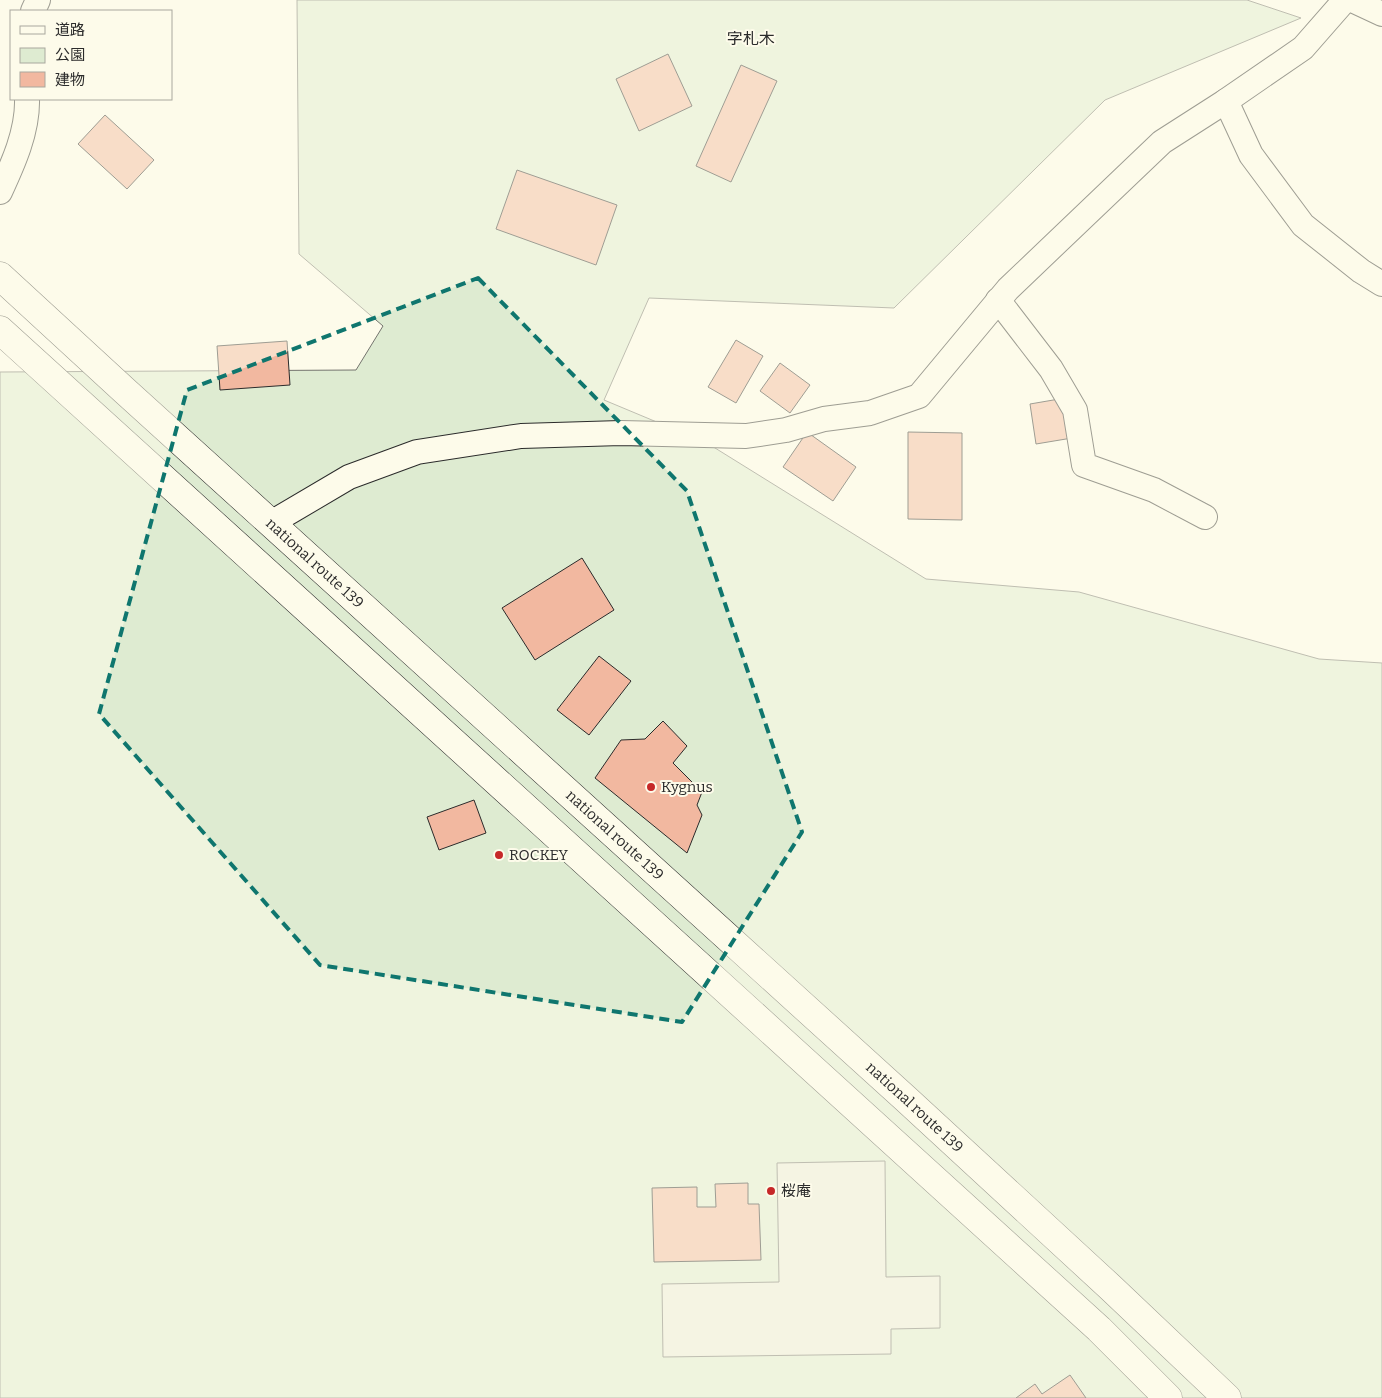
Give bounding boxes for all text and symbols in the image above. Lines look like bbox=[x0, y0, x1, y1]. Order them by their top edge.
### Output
legend bbox=[10, 10, 172, 100]
text: 道路 bbox=[55, 21, 85, 39]
district label: 字札木 bbox=[727, 29, 775, 48]
text: 公園 bbox=[55, 46, 85, 64]
text: 建物 bbox=[55, 71, 85, 89]
street label: national route 139 bbox=[262, 514, 367, 612]
place label: Kygnus bbox=[661, 778, 713, 796]
marker: Kygnus bbox=[645, 781, 657, 793]
street label: national route 139 bbox=[562, 786, 667, 884]
place label: ROCKEY bbox=[509, 846, 569, 864]
marker: ROCKEY bbox=[493, 849, 505, 861]
street label: national route 139 bbox=[862, 1058, 967, 1156]
place label: 桜庵 bbox=[781, 1182, 811, 1200]
marker: 桜庵 bbox=[765, 1185, 777, 1197]

